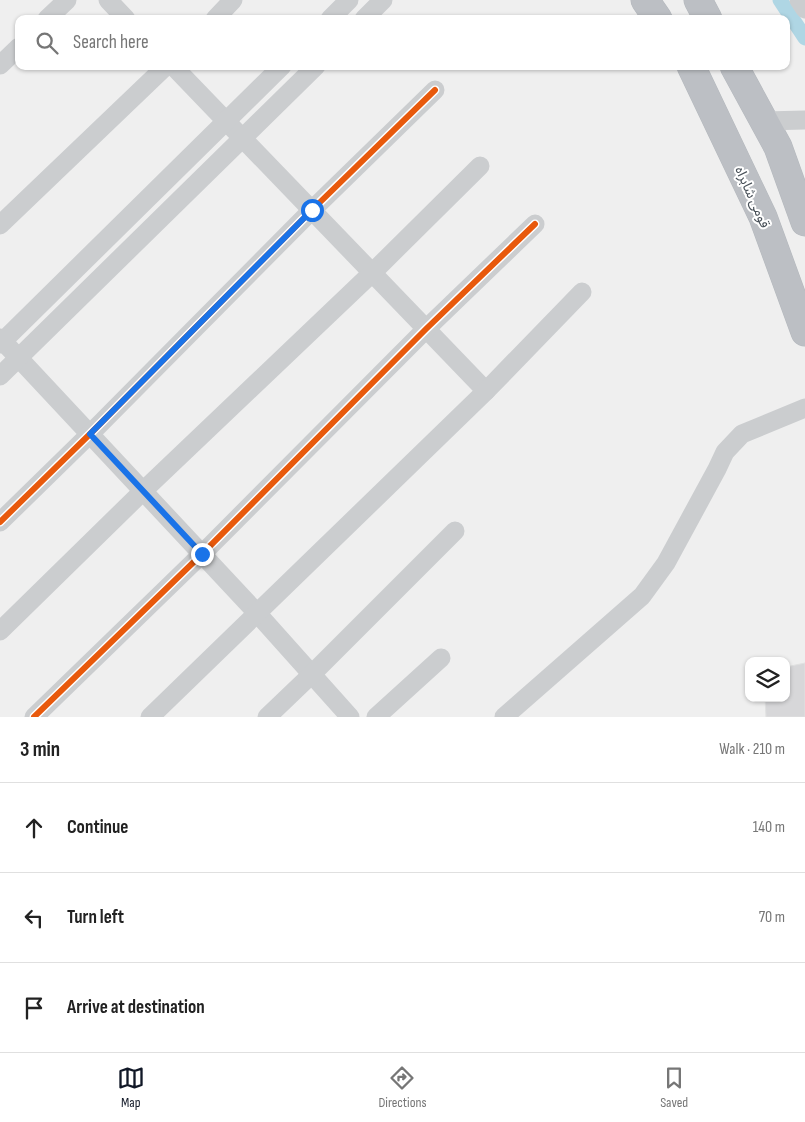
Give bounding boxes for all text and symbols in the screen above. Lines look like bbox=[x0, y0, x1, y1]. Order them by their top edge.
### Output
search box bbox=[15, 15, 790, 70]
icon: search bbox=[33, 29, 61, 57]
text: Search here bbox=[73, 31, 149, 54]
street label: قومی شاہراہ bbox=[731, 164, 774, 231]
route start bbox=[301, 199, 324, 222]
route end bbox=[191, 543, 214, 566]
map controls bbox=[745, 657, 790, 702]
button: layers bbox=[745, 657, 790, 702]
text: 3 min bbox=[20, 737, 60, 762]
text: Walk · 210 m bbox=[719, 740, 785, 759]
icon: ahead bbox=[20, 814, 48, 842]
text: Continue bbox=[67, 816, 128, 839]
text: 140 m bbox=[753, 818, 785, 837]
icon: left bbox=[20, 904, 48, 932]
text: Turn left bbox=[67, 906, 124, 929]
text: 70 m bbox=[759, 908, 785, 927]
icon: arrive bbox=[20, 994, 48, 1022]
text: Arrive at destination bbox=[67, 996, 205, 1019]
tab: Map bbox=[117, 1064, 145, 1111]
tab: Directions bbox=[378, 1064, 427, 1111]
tab: Saved bbox=[660, 1064, 688, 1111]

